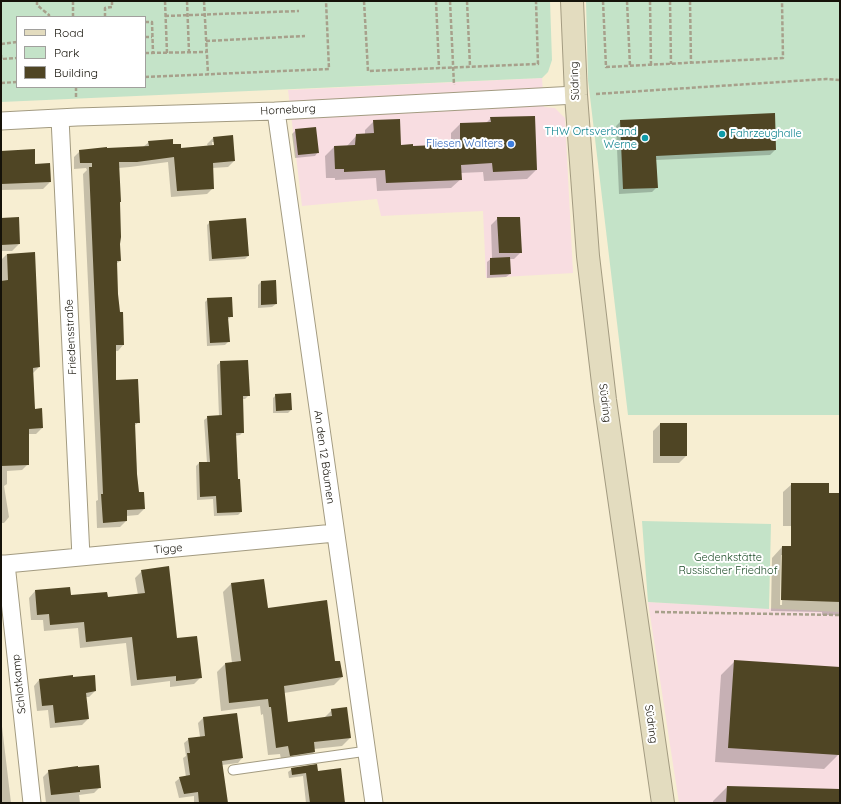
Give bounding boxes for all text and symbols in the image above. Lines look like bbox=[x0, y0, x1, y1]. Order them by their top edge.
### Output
legend bbox=[16, 16, 146, 88]
text: Road bbox=[54, 25, 84, 40]
text: Park bbox=[54, 45, 79, 60]
street label: Südring bbox=[568, 61, 582, 101]
text: Building bbox=[54, 65, 98, 80]
street label: Horneburg bbox=[260, 102, 316, 118]
place label: THW Ortsverband Werne bbox=[544, 125, 637, 151]
place label: Fahrzeughalle bbox=[730, 127, 802, 141]
marker: Fahrzeughalle bbox=[717, 129, 727, 139]
marker: THW Ortsverband Werne bbox=[640, 133, 650, 143]
place label: Fliesen Walters bbox=[426, 137, 503, 151]
marker: Fliesen Walters bbox=[506, 139, 516, 149]
street label: Friedensstraße bbox=[62, 299, 80, 375]
street label: Südring bbox=[596, 383, 614, 423]
street label: An den 12 Bäumen bbox=[311, 409, 337, 505]
street label: Tigge bbox=[153, 541, 183, 557]
park label: Gedenkstätte Russischer Friedhof bbox=[678, 551, 778, 577]
street label: Schlotkamp bbox=[9, 653, 29, 715]
street label: Südring bbox=[642, 704, 660, 744]

